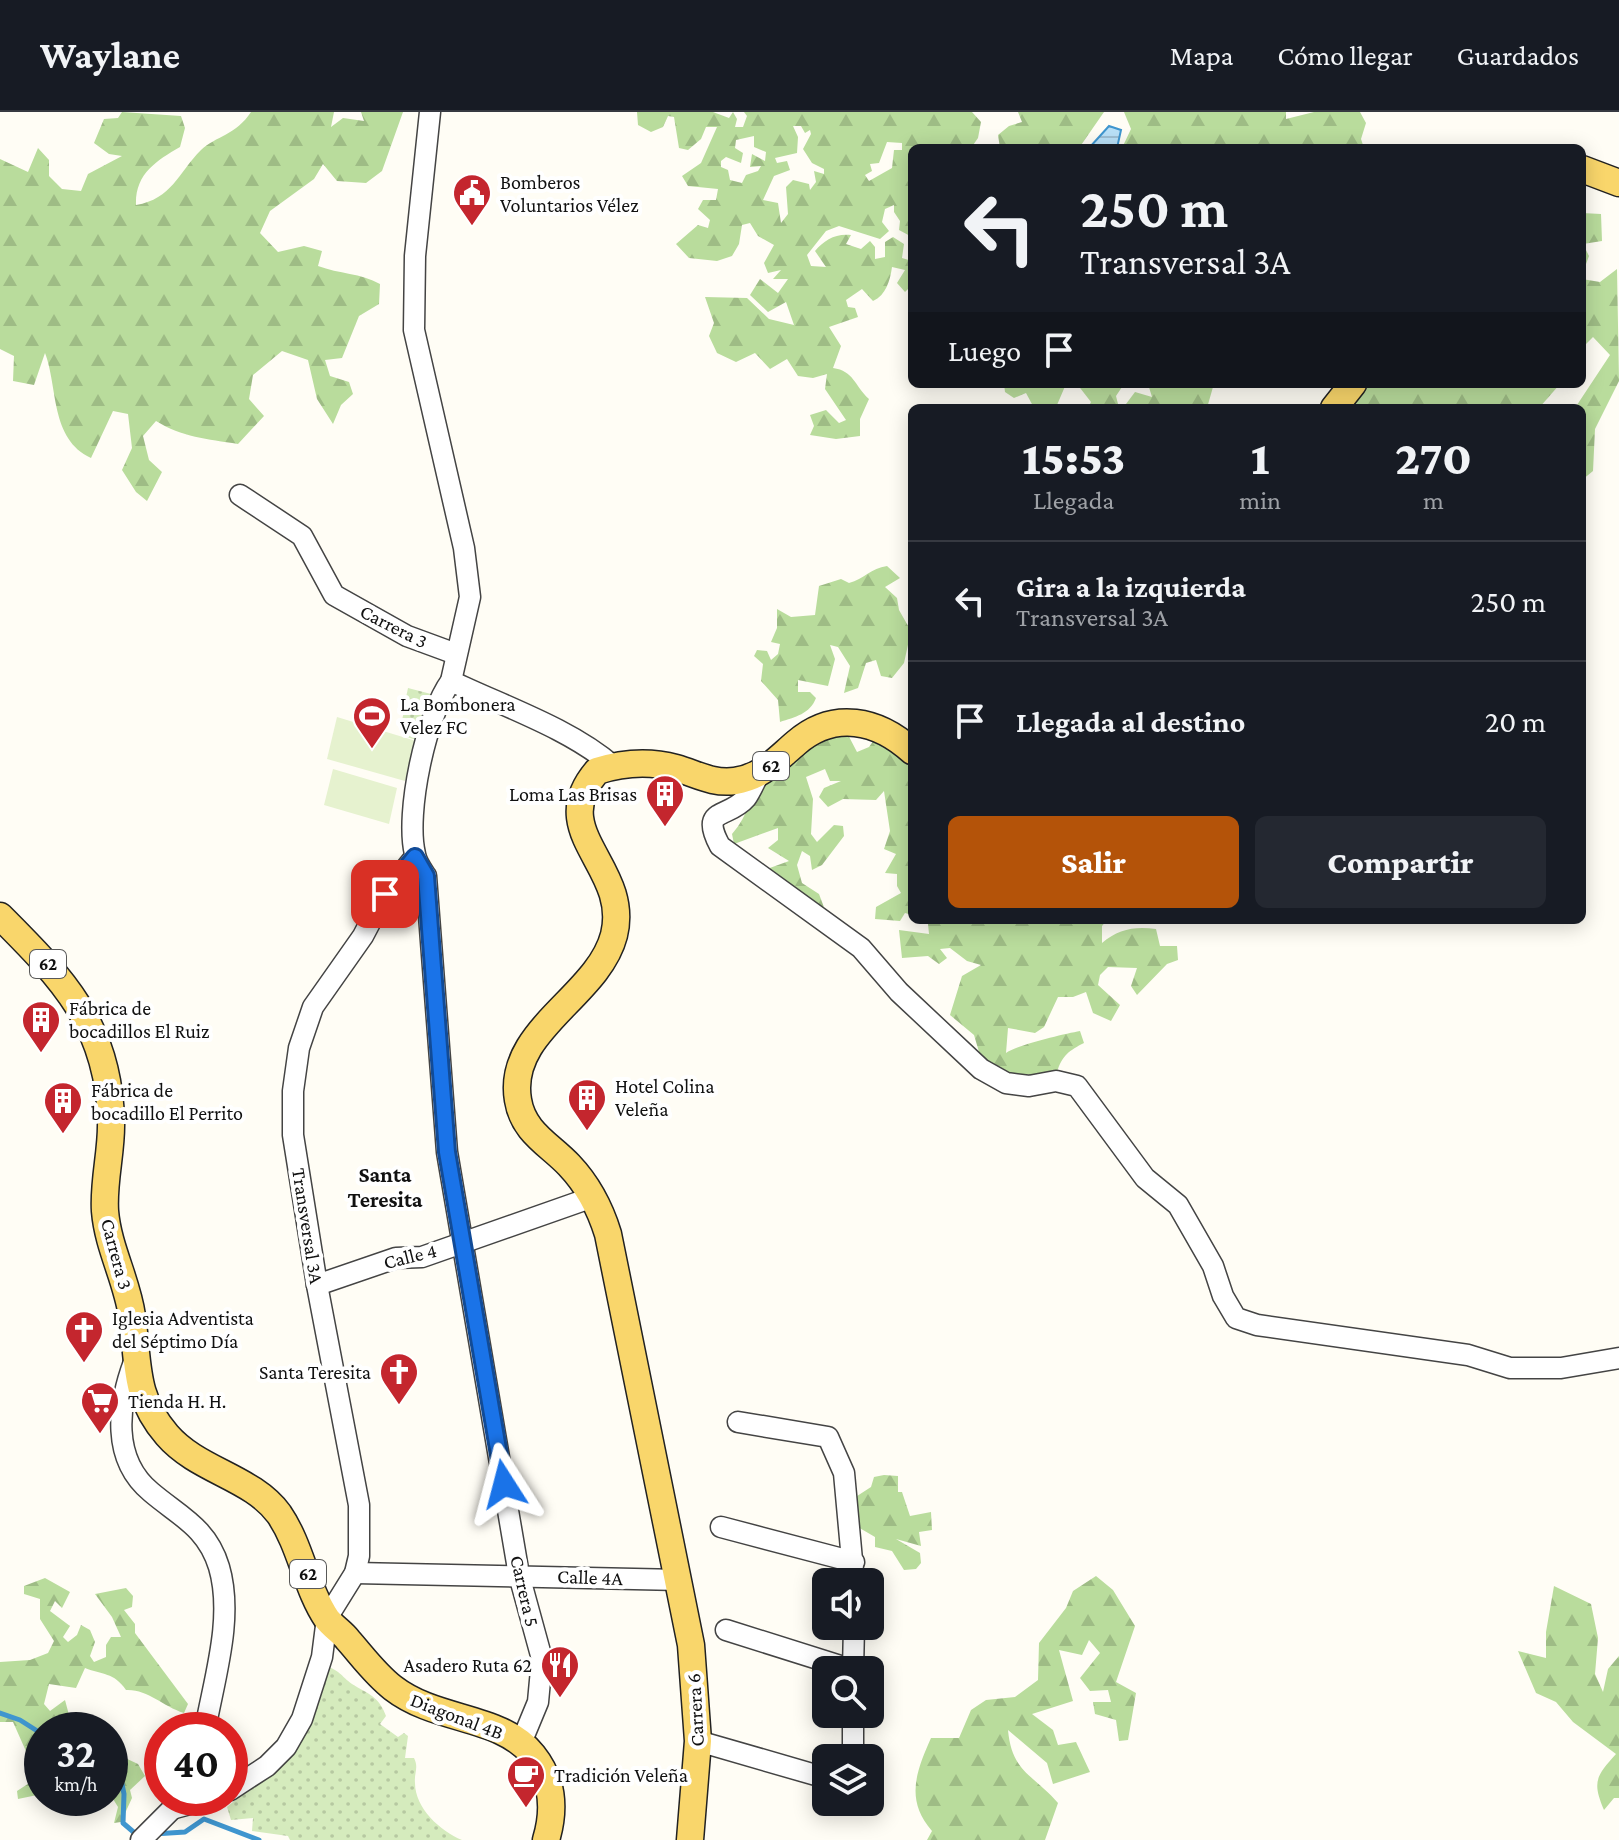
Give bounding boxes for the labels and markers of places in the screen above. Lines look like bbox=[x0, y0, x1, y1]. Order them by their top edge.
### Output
place label: Bomberos Voluntarios Vélez bbox=[500, 171, 639, 216]
public building icon: Bomberos Voluntarios Vélez bbox=[451, 172, 493, 227]
place label: La Bombonera Velez FC bbox=[400, 693, 516, 738]
sports icon: La Bombonera Velez FC bbox=[351, 695, 393, 750]
building icon: Loma Las Brisas bbox=[644, 773, 686, 828]
place label: Loma Las Brisas bbox=[509, 783, 637, 805]
pin bbox=[351, 860, 419, 928]
place label: Fábrica de bocadillos El Ruiz bbox=[69, 997, 210, 1042]
building icon: Fábrica de bocadillos El Ruiz bbox=[20, 999, 62, 1054]
place label: Hotel Colina Veleña bbox=[615, 1075, 714, 1120]
building icon: Hotel Colina Veleña bbox=[566, 1077, 608, 1132]
place label: Fábrica de bocadillo El Perrito bbox=[91, 1079, 243, 1124]
building icon: Fábrica de bocadillo El Perrito bbox=[42, 1080, 84, 1135]
place label: Iglesia Adventista del Séptimo Día bbox=[112, 1307, 254, 1353]
church icon: Iglesia Adventista del Séptimo Día bbox=[63, 1309, 105, 1364]
church icon: Santa Teresita bbox=[378, 1351, 420, 1406]
place label: Santa Teresita bbox=[259, 1361, 371, 1383]
supermarket icon: Tienda H. H. bbox=[79, 1380, 121, 1435]
place label: Tienda H. H. bbox=[128, 1390, 226, 1412]
restaurant icon: Asadero Ruta 62 bbox=[539, 1644, 581, 1699]
place label: Asadero Ruta 62 bbox=[404, 1654, 532, 1676]
cafe icon: Tradición Veleña bbox=[505, 1754, 547, 1809]
place label: Tradición Veleña bbox=[554, 1764, 688, 1786]

